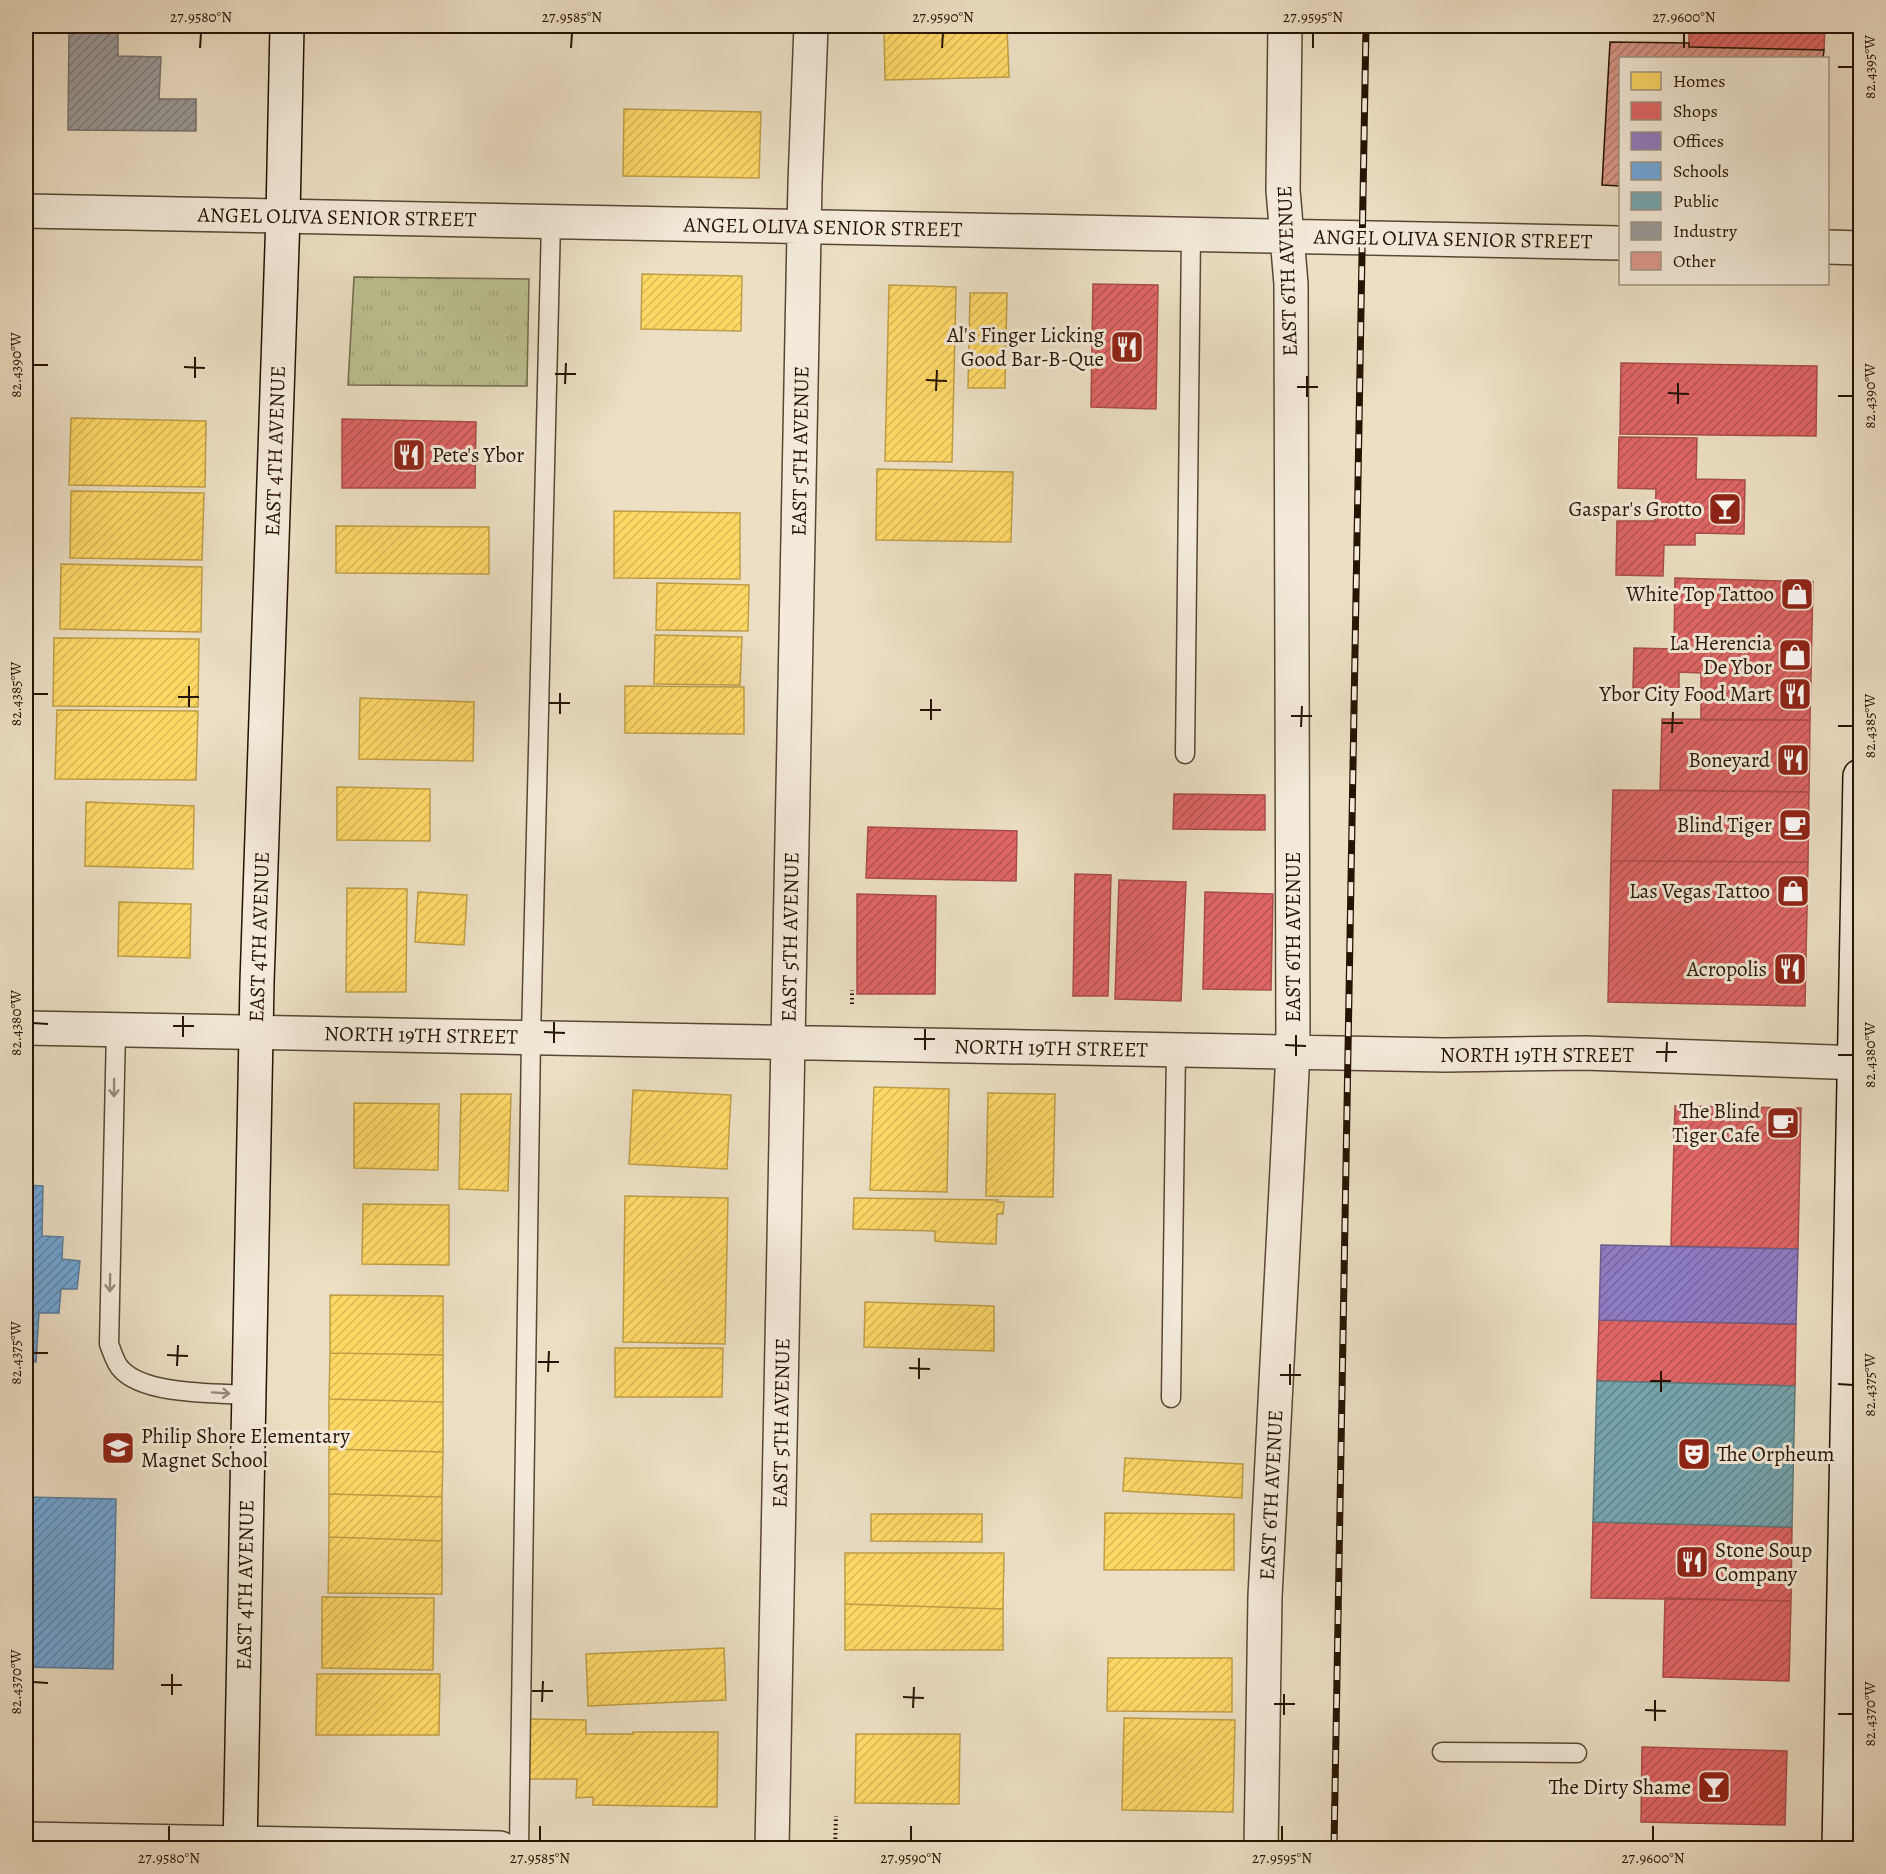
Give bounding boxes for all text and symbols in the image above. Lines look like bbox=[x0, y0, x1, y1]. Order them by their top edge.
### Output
text: 27.9580°N bbox=[170, 7, 232, 27]
text: 27.9585°N bbox=[542, 7, 602, 27]
text: 27.9590°N bbox=[912, 7, 974, 27]
text: 27.9595°N bbox=[1283, 7, 1343, 27]
text: 27.9600°N bbox=[1652, 7, 1716, 27]
text: 82.4395°W bbox=[1860, 35, 1880, 99]
legend bbox=[1619, 57, 1829, 285]
text: Homes bbox=[1673, 69, 1725, 93]
text: Shops bbox=[1673, 99, 1718, 123]
text: Offices bbox=[1673, 129, 1724, 153]
text: Schools bbox=[1673, 159, 1729, 183]
street label: EAST 6TH AVENUE bbox=[1270, 185, 1304, 357]
text: Public bbox=[1673, 189, 1719, 213]
street label: ANGEL OLIVA SENIOR STREET bbox=[196, 201, 477, 233]
street label: ANGEL OLIVA SENIOR STREET bbox=[682, 211, 963, 243]
text: Industry bbox=[1673, 219, 1738, 243]
street label: ANGEL OLIVA SENIOR STREET bbox=[1312, 223, 1593, 255]
text: Other bbox=[1673, 249, 1716, 273]
place label: Al's Finger Licking Good Bar-B-Que bbox=[946, 321, 1104, 373]
restaurant icon: Al's Finger Licking Good Bar-B-Que bbox=[1109, 329, 1145, 365]
text: 82.4390°W bbox=[6, 332, 26, 398]
text: 82.4390°W bbox=[1860, 363, 1880, 429]
street label: EAST 4TH AVENUE bbox=[258, 365, 292, 537]
street label: EAST 5TH AVENUE bbox=[785, 366, 815, 536]
restaurant icon: Pete's Ybor bbox=[391, 437, 427, 473]
place label: Pete's Ybor bbox=[432, 441, 524, 469]
bar icon: Gaspar's Grotto bbox=[1707, 491, 1743, 527]
place label: Gaspar's Grotto bbox=[1569, 495, 1702, 523]
shop icon: White Top Tattoo bbox=[1779, 576, 1815, 612]
place label: White Top Tattoo bbox=[1625, 580, 1774, 608]
place label: La Herencia De Ybor bbox=[1669, 629, 1772, 681]
shop icon: La Herencia De Ybor bbox=[1777, 637, 1813, 673]
text: 82.4385°W bbox=[6, 662, 26, 726]
restaurant icon: Ybor City Food Mart bbox=[1777, 676, 1813, 712]
place label: Ybor City Food Mart bbox=[1599, 680, 1772, 708]
text: 82.4385°W bbox=[1860, 694, 1880, 758]
restaurant icon: Boneyard bbox=[1775, 742, 1811, 778]
place label: Boneyard bbox=[1688, 746, 1771, 774]
cafe icon: Blind Tiger bbox=[1777, 807, 1813, 843]
place label: Blind Tiger bbox=[1677, 811, 1772, 839]
street label: EAST 4TH AVENUE bbox=[242, 851, 276, 1023]
street label: EAST 6TH AVENUE bbox=[1279, 851, 1307, 1023]
street label: EAST 5TH AVENUE bbox=[775, 852, 805, 1022]
shop icon: Las Vegas Tattoo bbox=[1775, 873, 1811, 909]
place label: Las Vegas Tattoo bbox=[1629, 877, 1770, 905]
restaurant icon: Acropolis bbox=[1772, 951, 1808, 987]
place label: Acropolis bbox=[1686, 955, 1767, 983]
text: 82.4380°W bbox=[6, 990, 26, 1056]
street label: NORTH 19TH STREET bbox=[324, 1019, 519, 1051]
text: 82.4380°W bbox=[1860, 1022, 1880, 1088]
street label: NORTH 19TH STREET bbox=[954, 1032, 1149, 1064]
street label: NORTH 19TH STREET bbox=[1440, 1041, 1634, 1069]
one-way arrow bbox=[109, 1078, 120, 1098]
place label: The Blind Tiger Cafe bbox=[1672, 1097, 1761, 1149]
cafe icon: The Blind Tiger Cafe bbox=[1765, 1105, 1801, 1141]
one-way arrow bbox=[104, 1272, 116, 1292]
text: 82.4375°W bbox=[6, 1321, 26, 1385]
street label: EAST 5TH AVENUE bbox=[766, 1338, 796, 1508]
text: 82.4375°W bbox=[1860, 1353, 1880, 1417]
one-way arrow bbox=[211, 1388, 231, 1399]
street label: EAST 6TH AVENUE bbox=[1253, 1409, 1289, 1581]
place label: Philip Shore Elementary Magnet School bbox=[141, 1422, 350, 1474]
school or university icon: Philip Shore Elementary Magnet School bbox=[100, 1430, 136, 1466]
theatre icon: The Orpheum bbox=[1676, 1436, 1712, 1472]
place label: The Orpheum bbox=[1717, 1440, 1834, 1468]
street label: EAST 4TH AVENUE bbox=[230, 1499, 260, 1671]
place label: Stone Soup Company bbox=[1715, 1536, 1812, 1588]
restaurant icon: Stone Soup Company bbox=[1674, 1544, 1710, 1580]
text: 82.4370°W bbox=[6, 1650, 26, 1714]
text: 82.4370°W bbox=[1860, 1682, 1880, 1746]
bar icon: The Dirty Shame bbox=[1696, 1769, 1732, 1805]
place label: The Dirty Shame bbox=[1549, 1773, 1691, 1801]
text: 27.9580°N bbox=[138, 1848, 200, 1868]
text: 27.9585°N bbox=[510, 1848, 570, 1868]
text: 27.9590°N bbox=[880, 1848, 942, 1868]
text: 27.9595°N bbox=[1252, 1848, 1312, 1868]
text: 27.9600°N bbox=[1621, 1848, 1685, 1868]

